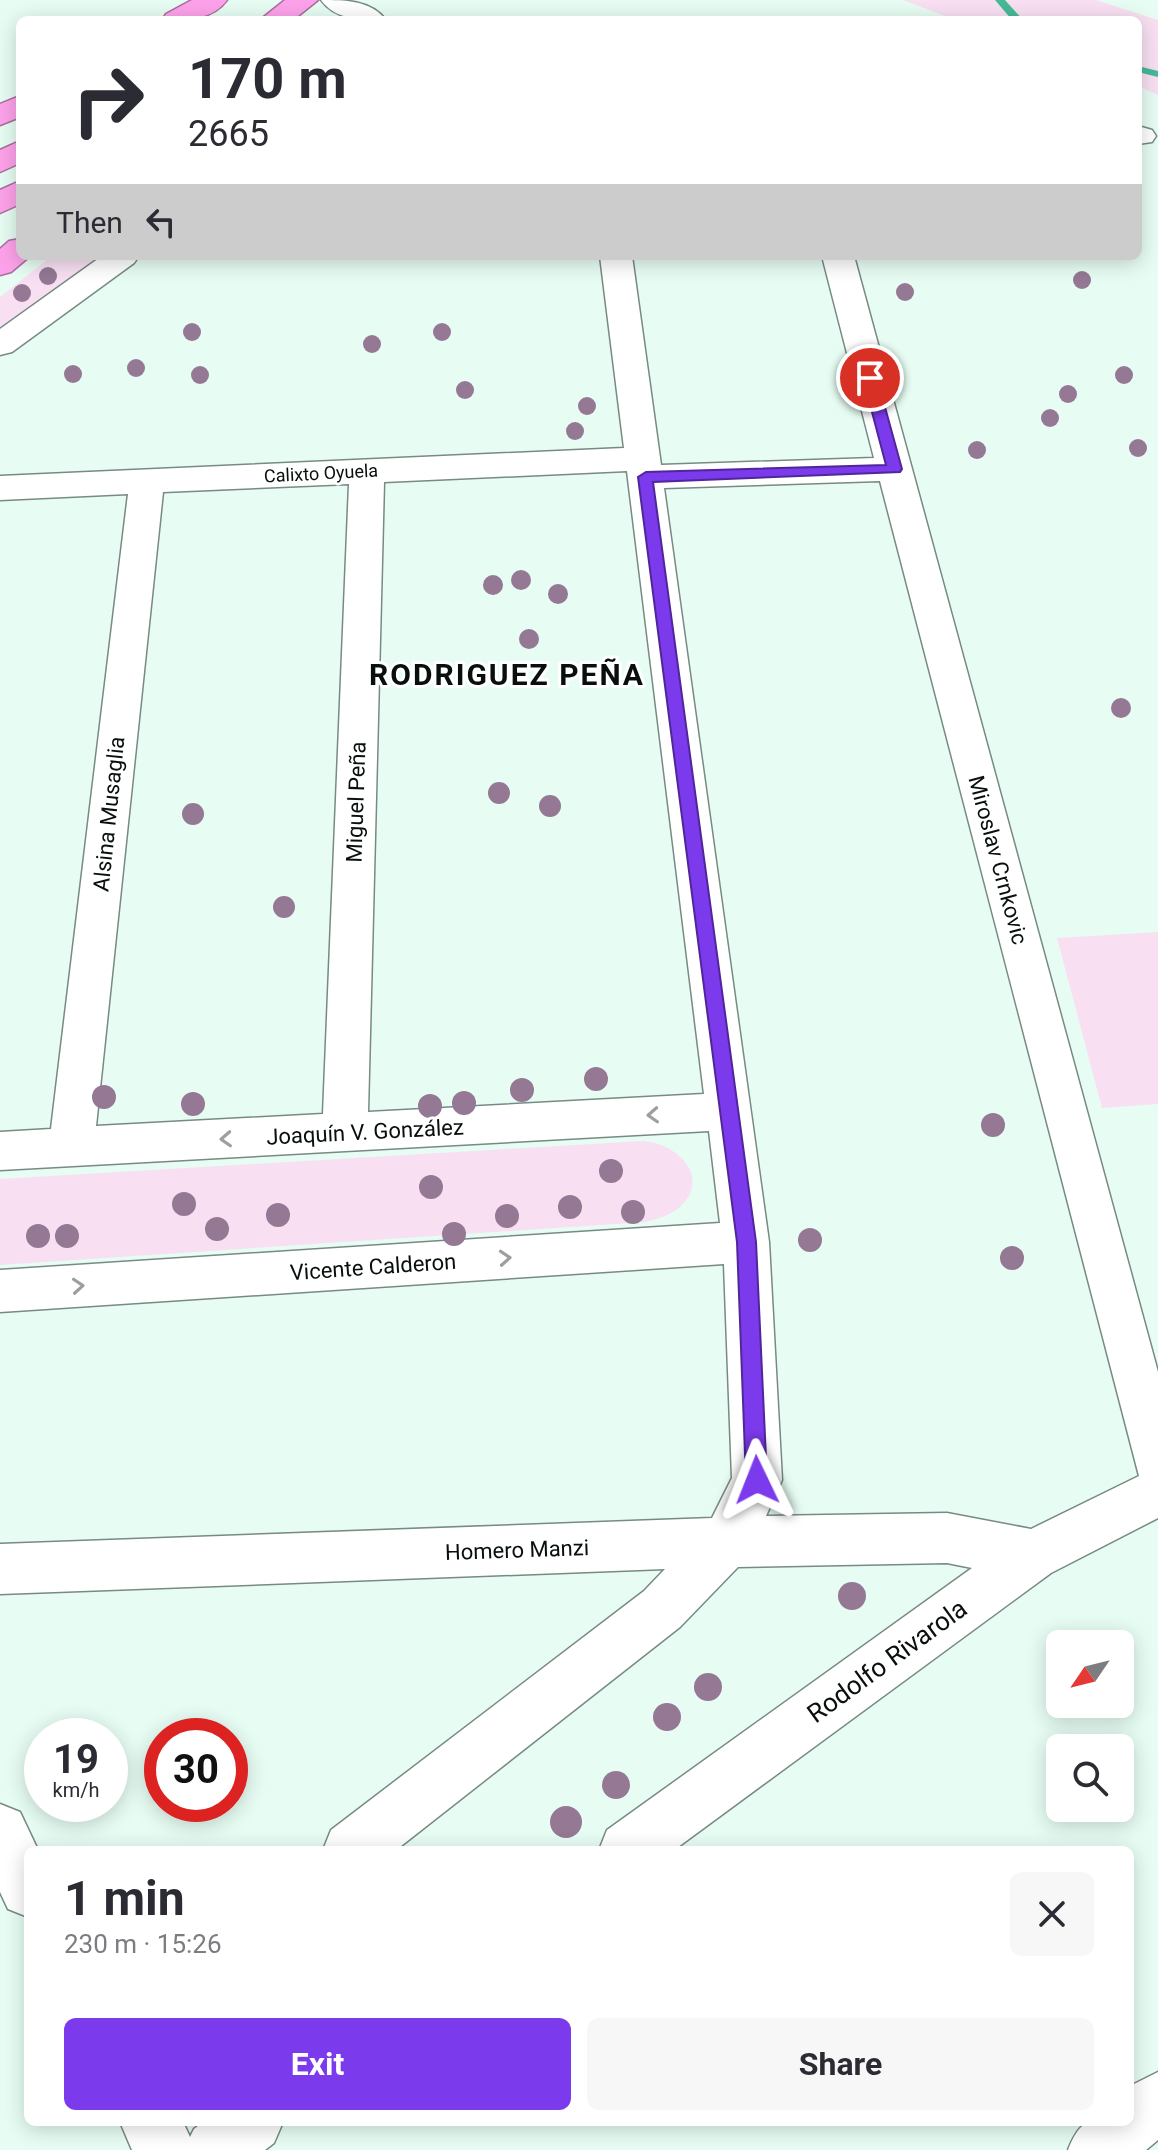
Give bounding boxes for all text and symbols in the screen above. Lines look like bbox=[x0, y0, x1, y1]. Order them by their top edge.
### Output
text: 170 m bbox=[188, 46, 347, 112]
icon: right bbox=[56, 48, 160, 152]
text: 2665 bbox=[188, 113, 269, 155]
icon: left bbox=[139, 200, 183, 244]
text: Then bbox=[56, 205, 123, 240]
pin bbox=[836, 344, 904, 412]
icon: arrive bbox=[848, 356, 892, 400]
street label: Calixto Oyuela bbox=[263, 460, 379, 486]
district label: RODRIGUEZ PEÑA bbox=[369, 657, 645, 692]
street label: Alsina Musaglia bbox=[88, 735, 130, 893]
street label: Miguel Peña bbox=[341, 741, 371, 863]
street label: Miroslav Crnkovic bbox=[963, 773, 1033, 947]
one-way arrow bbox=[646, 1107, 659, 1124]
street label: Joaquín V. González bbox=[266, 1114, 464, 1150]
one-way arrow bbox=[219, 1131, 232, 1148]
street label: Vicente Calderon bbox=[289, 1249, 457, 1285]
one-way arrow bbox=[499, 1250, 512, 1267]
one-way arrow bbox=[72, 1278, 85, 1295]
position arrow bbox=[715, 1438, 799, 1522]
street label: Homero Manzi bbox=[445, 1535, 589, 1565]
street label: Rodolfo Rivarola bbox=[801, 1593, 973, 1729]
north arrow bbox=[1046, 1630, 1134, 1718]
map controls bbox=[1046, 1630, 1134, 1822]
speed limit sign: 30 bbox=[144, 1718, 248, 1822]
button: search bbox=[1046, 1734, 1134, 1822]
text: 19 bbox=[53, 1736, 99, 1783]
text: km/h bbox=[53, 1778, 99, 1802]
text: 1 min bbox=[64, 1870, 185, 1927]
button: close bbox=[1010, 1872, 1094, 1956]
text: 230 m · 15:26 bbox=[64, 1929, 222, 1959]
button: Exit bbox=[64, 2018, 571, 2110]
button: Share bbox=[587, 2018, 1094, 2110]

